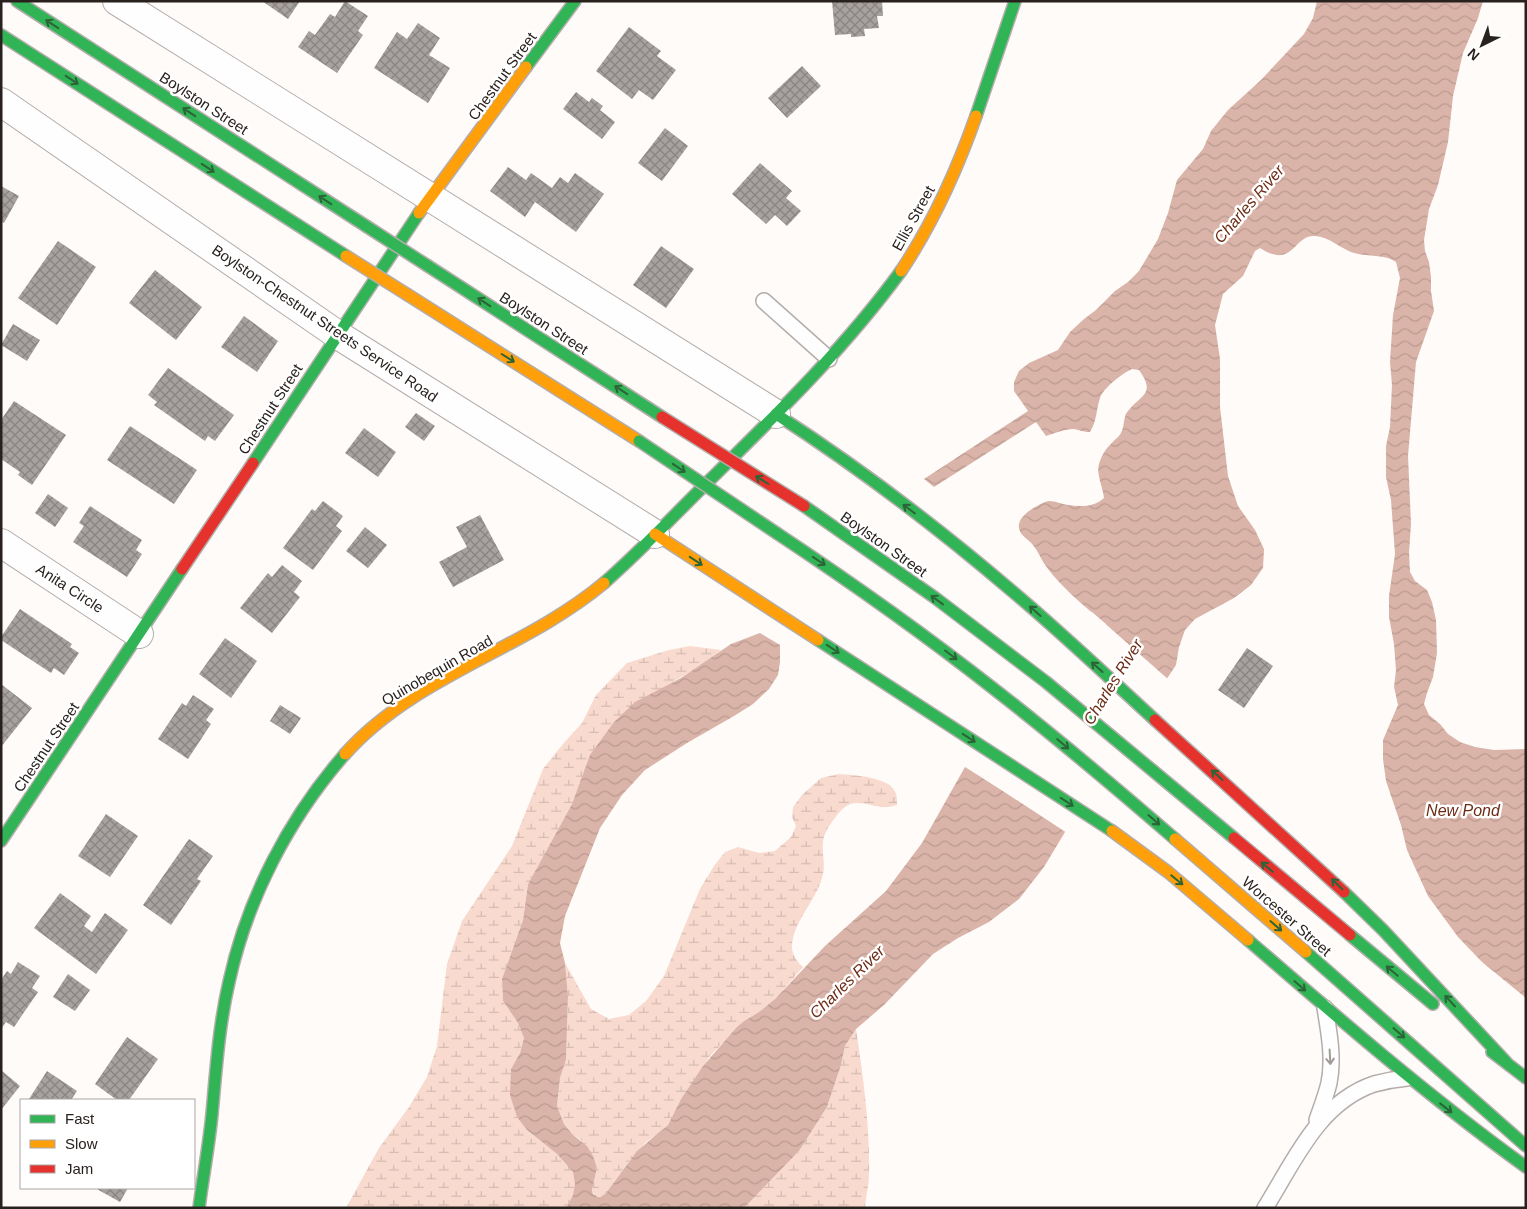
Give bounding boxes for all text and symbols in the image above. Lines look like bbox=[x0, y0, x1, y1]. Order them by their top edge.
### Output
one-way arrow bbox=[45, 18, 59, 29]
north arrow bbox=[1457, 20, 1507, 70]
street label: Chestnut Street bbox=[464, 28, 540, 123]
text: N bbox=[1464, 45, 1482, 64]
street label: Boylston Street bbox=[157, 68, 252, 138]
one-way arrow bbox=[64, 75, 78, 85]
one-way arrow bbox=[182, 106, 196, 116]
water label: Charles River bbox=[1211, 161, 1288, 246]
one-way arrow bbox=[201, 163, 215, 173]
street label: Ellis Street bbox=[888, 182, 938, 253]
one-way arrow bbox=[319, 194, 333, 204]
street label: Boylston-Chestnut Streets Service Road bbox=[209, 241, 441, 405]
street label: Boylston Street bbox=[497, 288, 592, 358]
one-way arrow bbox=[477, 297, 491, 307]
one-way arrow bbox=[501, 353, 515, 364]
street label: Chestnut Street bbox=[234, 360, 306, 457]
one-way arrow bbox=[614, 385, 628, 395]
one-way arrow bbox=[672, 463, 686, 473]
one-way arrow bbox=[756, 475, 770, 485]
one-way arrow bbox=[903, 503, 916, 514]
street label: Boylston Street bbox=[837, 508, 931, 581]
one-way arrow bbox=[689, 556, 703, 566]
one-way arrow bbox=[811, 556, 825, 566]
street label: Anita Circle bbox=[33, 560, 107, 616]
one-way arrow bbox=[930, 595, 944, 605]
one-way arrow bbox=[1028, 605, 1041, 617]
street label: Quinobequin Road bbox=[379, 631, 495, 709]
water label: Charles River bbox=[1080, 636, 1146, 728]
one-way arrow bbox=[825, 645, 839, 655]
one-way arrow bbox=[944, 650, 957, 661]
one-way arrow bbox=[1090, 661, 1103, 673]
street label: Chestnut Street bbox=[10, 698, 83, 795]
one-way arrow bbox=[962, 733, 976, 743]
one-way arrow bbox=[1056, 739, 1069, 750]
one-way arrow bbox=[1210, 770, 1223, 781]
one-way arrow bbox=[1060, 797, 1074, 807]
water label: New Pond bbox=[1426, 802, 1501, 819]
one-way arrow bbox=[1147, 814, 1160, 826]
one-way arrow bbox=[1261, 861, 1274, 872]
street label: Worcester Street bbox=[1239, 873, 1336, 960]
one-way arrow bbox=[1170, 875, 1183, 886]
one-way arrow bbox=[1331, 878, 1343, 891]
one-way arrow bbox=[1270, 921, 1283, 932]
water label: Charles River bbox=[806, 942, 888, 1022]
one-way arrow bbox=[1386, 965, 1399, 976]
one-way arrow bbox=[1293, 980, 1306, 991]
one-way arrow bbox=[1444, 995, 1456, 1008]
one-way arrow bbox=[1393, 1027, 1406, 1039]
one-way arrow bbox=[1326, 1048, 1335, 1064]
legend bbox=[20, 1099, 195, 1189]
one-way arrow bbox=[1439, 1102, 1452, 1113]
text: Fast bbox=[65, 1110, 95, 1127]
text: Slow bbox=[65, 1135, 98, 1152]
text: Jam bbox=[65, 1160, 93, 1177]

